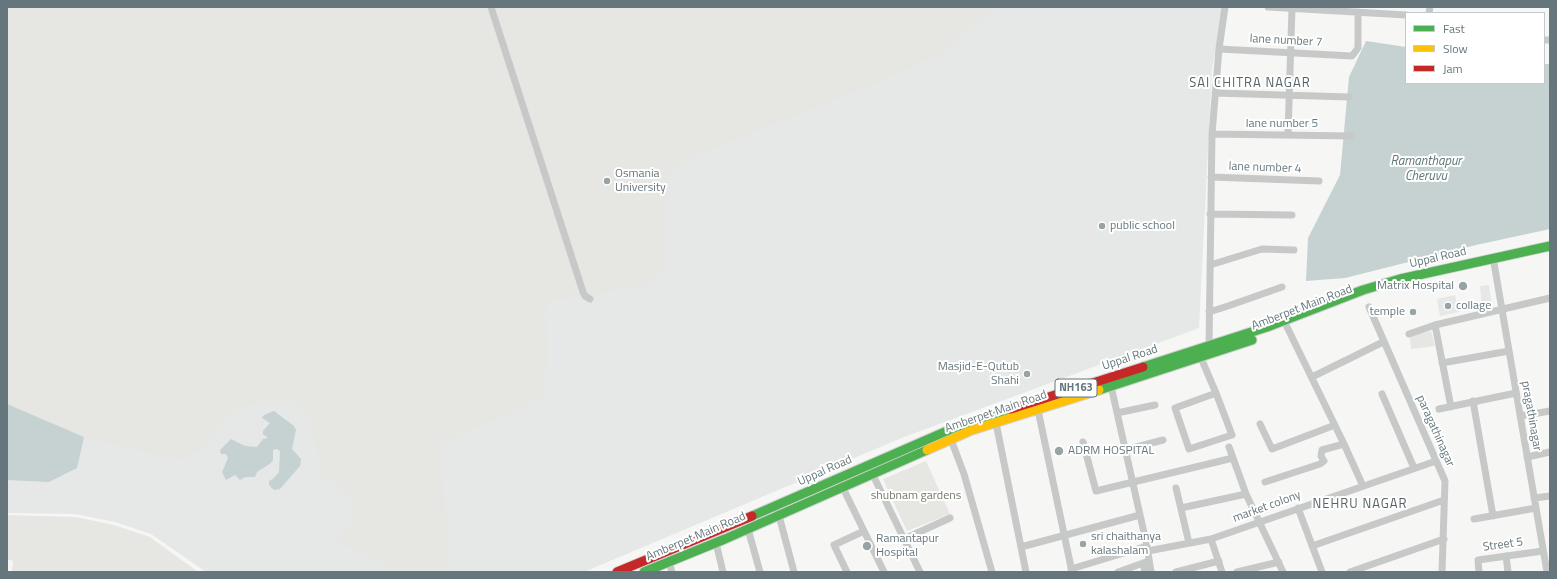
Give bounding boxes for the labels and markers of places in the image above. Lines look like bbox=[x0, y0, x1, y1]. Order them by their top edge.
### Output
place label: Osmania University bbox=[615, 167, 666, 195]
marker: Osmania University bbox=[602, 176, 612, 186]
place label: public school bbox=[1110, 219, 1175, 233]
marker: public school bbox=[1097, 221, 1107, 231]
place label: Matrix Hospital bbox=[1377, 279, 1454, 293]
marker: Matrix Hospital bbox=[1457, 280, 1469, 292]
place label: collage bbox=[1456, 299, 1491, 313]
marker: collage bbox=[1443, 301, 1453, 311]
place label: temple bbox=[1370, 305, 1405, 319]
marker: temple bbox=[1408, 307, 1418, 317]
place label: Masjid-E-Qutub Shahi bbox=[938, 360, 1019, 388]
marker: Masjid-E-Qutub Shahi bbox=[1022, 369, 1032, 379]
place label: ADRM HOSPITAL bbox=[1068, 444, 1154, 458]
marker: ADRM HOSPITAL bbox=[1053, 445, 1065, 457]
place label: sri chaithanya kalashalam bbox=[1091, 530, 1161, 558]
place label: Ramantapur Hospital bbox=[876, 532, 939, 560]
marker: sri chaithanya kalashalam bbox=[1078, 539, 1088, 549]
marker: Ramantapur Hospital bbox=[861, 540, 873, 552]

